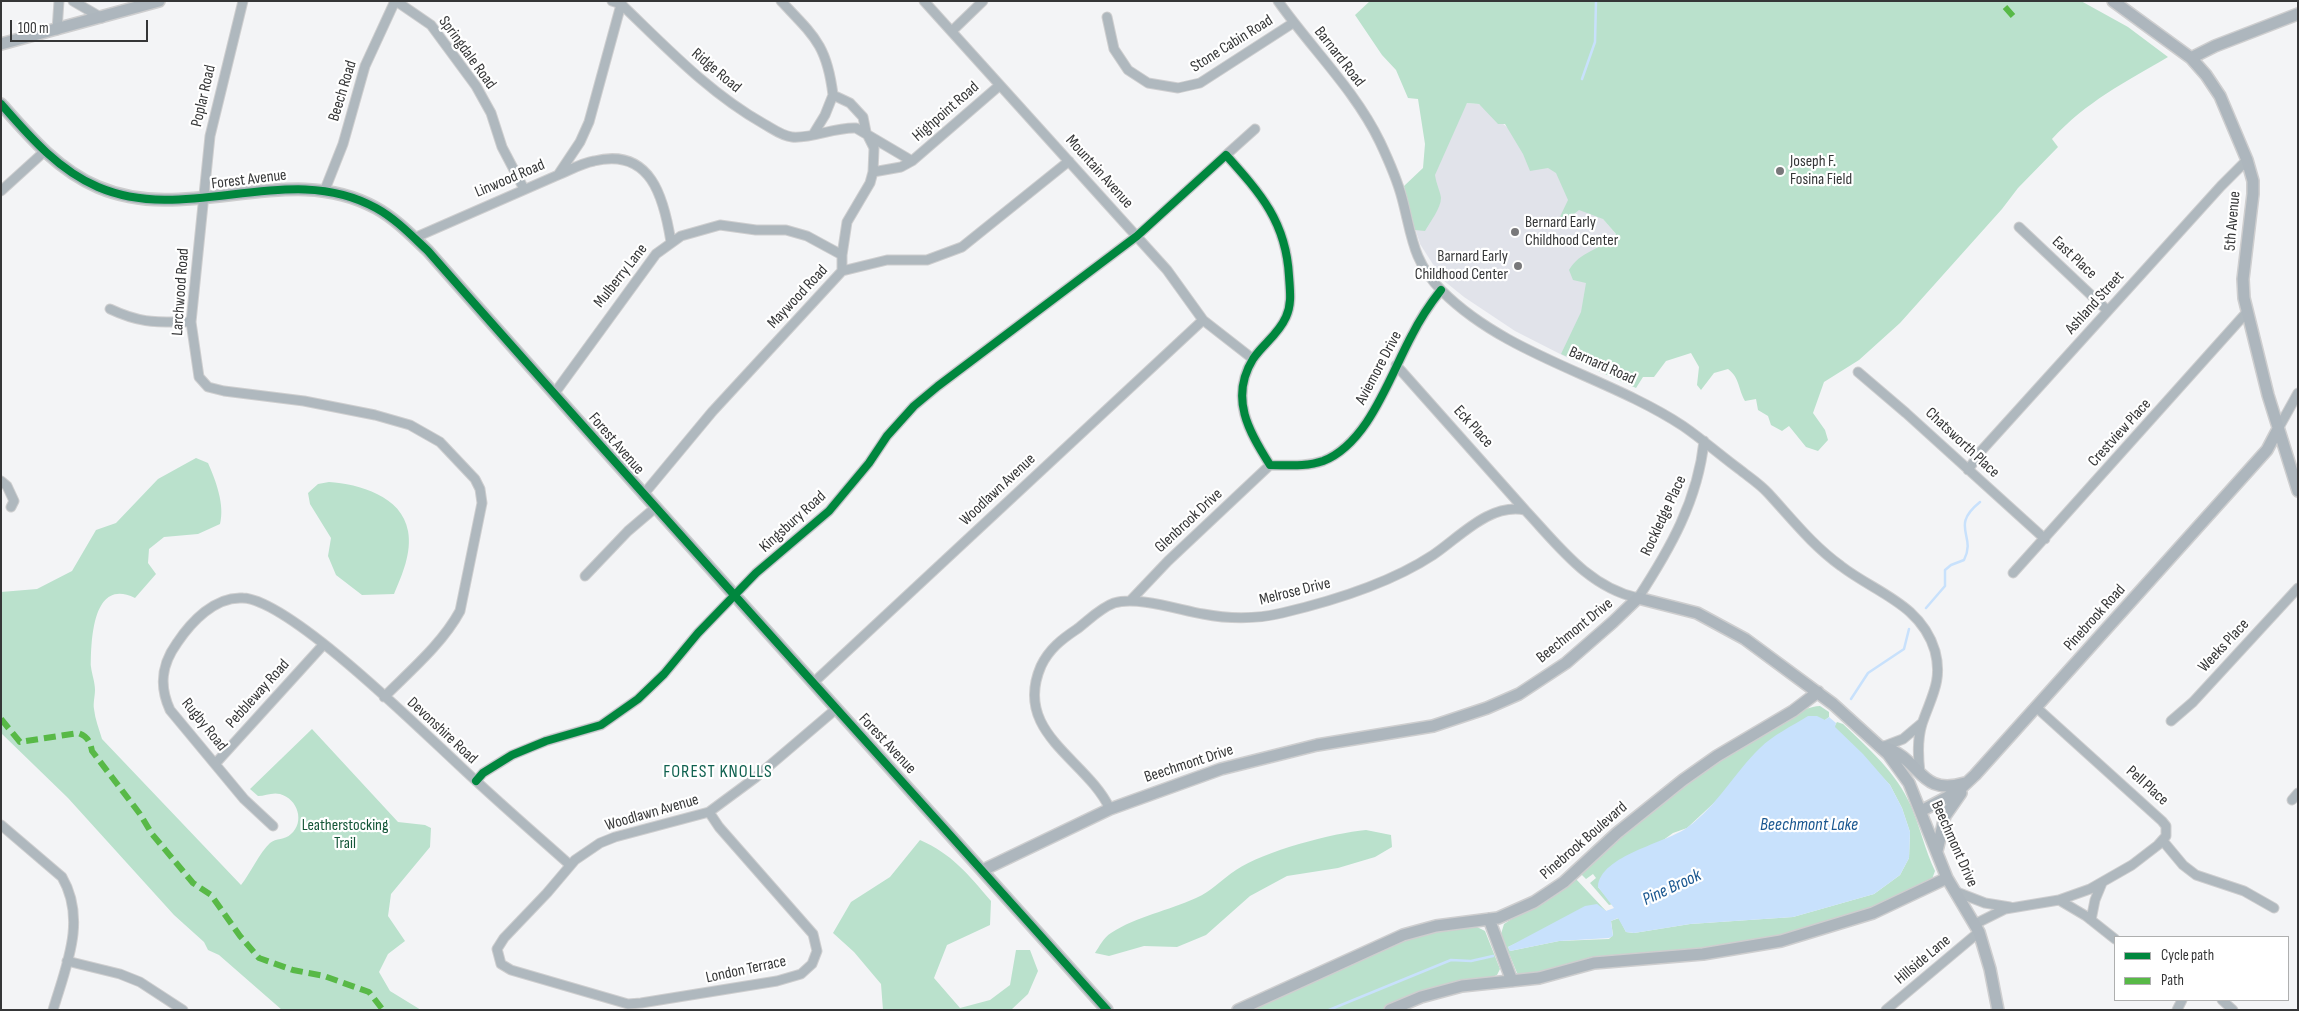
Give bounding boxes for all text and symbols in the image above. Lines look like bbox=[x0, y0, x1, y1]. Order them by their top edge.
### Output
scale bar bbox=[12, 10, 150, 42]
street label: Stone Cabin Road bbox=[1187, 11, 1277, 77]
street label: Springdale Road bbox=[434, 13, 500, 93]
text: 100 m bbox=[18, 19, 49, 38]
street label: Barnard Road bbox=[1310, 23, 1368, 91]
street label: Ridge Road bbox=[687, 45, 745, 97]
street label: Beech Road bbox=[325, 58, 361, 124]
street label: Poplar Road bbox=[188, 63, 220, 129]
street label: Highpoint Road bbox=[909, 78, 983, 146]
street label: Mountain Avenue bbox=[1061, 131, 1137, 213]
place label: Joseph F. Fosina Field bbox=[1790, 152, 1852, 190]
street label: Linwood Road bbox=[472, 156, 548, 202]
marker: Joseph F. Fosina Field bbox=[1774, 165, 1786, 177]
street label: Forest Avenue bbox=[210, 166, 288, 194]
street label: 5th Avenue bbox=[2221, 190, 2245, 252]
place label: Bernard Early Childhood Center bbox=[1525, 213, 1618, 251]
marker: Bernard Early Childhood Center bbox=[1509, 226, 1521, 238]
street label: East Place bbox=[2048, 232, 2100, 284]
street label: Mulberry Lane bbox=[590, 240, 652, 312]
place label: Barnard Early Childhood Center bbox=[1415, 247, 1508, 285]
street label: Larchwood Road bbox=[168, 248, 194, 336]
marker: Barnard Early Childhood Center bbox=[1512, 260, 1524, 272]
street label: Maywood Road bbox=[764, 261, 832, 333]
street label: Ashland Street bbox=[2062, 267, 2128, 339]
street label: Aviemore Drive bbox=[1352, 328, 1406, 408]
street label: Barnard Road bbox=[1566, 343, 1638, 389]
street label: Crestview Place bbox=[2084, 395, 2156, 471]
street label: Eck Place bbox=[1449, 402, 1497, 452]
street label: Chatsworth Place bbox=[1921, 404, 2003, 482]
street label: Forest Avenue bbox=[584, 409, 648, 479]
street label: Woodlawn Avenue bbox=[956, 450, 1040, 530]
street label: Rockledge Place bbox=[1637, 473, 1691, 559]
street label: Glenbrook Drive bbox=[1151, 485, 1227, 557]
street label: Kingsbury Road bbox=[756, 487, 830, 557]
street label: Melrose Drive bbox=[1257, 574, 1333, 610]
street label: Pinebrook Road bbox=[2060, 581, 2130, 655]
street label: Beechmont Drive bbox=[1533, 594, 1617, 668]
street label: Weeks Place bbox=[2195, 615, 2253, 677]
street label: Pebbleway Road bbox=[222, 656, 294, 732]
street label: Devonshire Road bbox=[403, 694, 481, 768]
street label: Rugby Road bbox=[177, 695, 231, 755]
street label: Forest Avenue bbox=[854, 710, 920, 778]
street label: Beechmont Drive bbox=[1142, 741, 1236, 787]
district label: FOREST KNOLLS bbox=[662, 761, 774, 783]
street label: Pell Place bbox=[2122, 762, 2172, 810]
street label: Woodlawn Avenue bbox=[603, 790, 701, 836]
street label: Pinebrook Boulevard bbox=[1537, 798, 1631, 884]
street label: Beechmont Drive bbox=[1926, 798, 1982, 890]
water label: Beechmont Lake bbox=[1760, 814, 1858, 836]
park label: Leatherstocking Trail bbox=[302, 816, 388, 854]
water label: Pine Brook bbox=[1639, 865, 1705, 911]
street label: Hillside Lane bbox=[1891, 931, 1955, 989]
legend bbox=[2114, 936, 2289, 1001]
text: Cycle path bbox=[2161, 946, 2214, 965]
street label: London Terrace bbox=[704, 952, 788, 988]
text: Path bbox=[2161, 971, 2184, 990]

